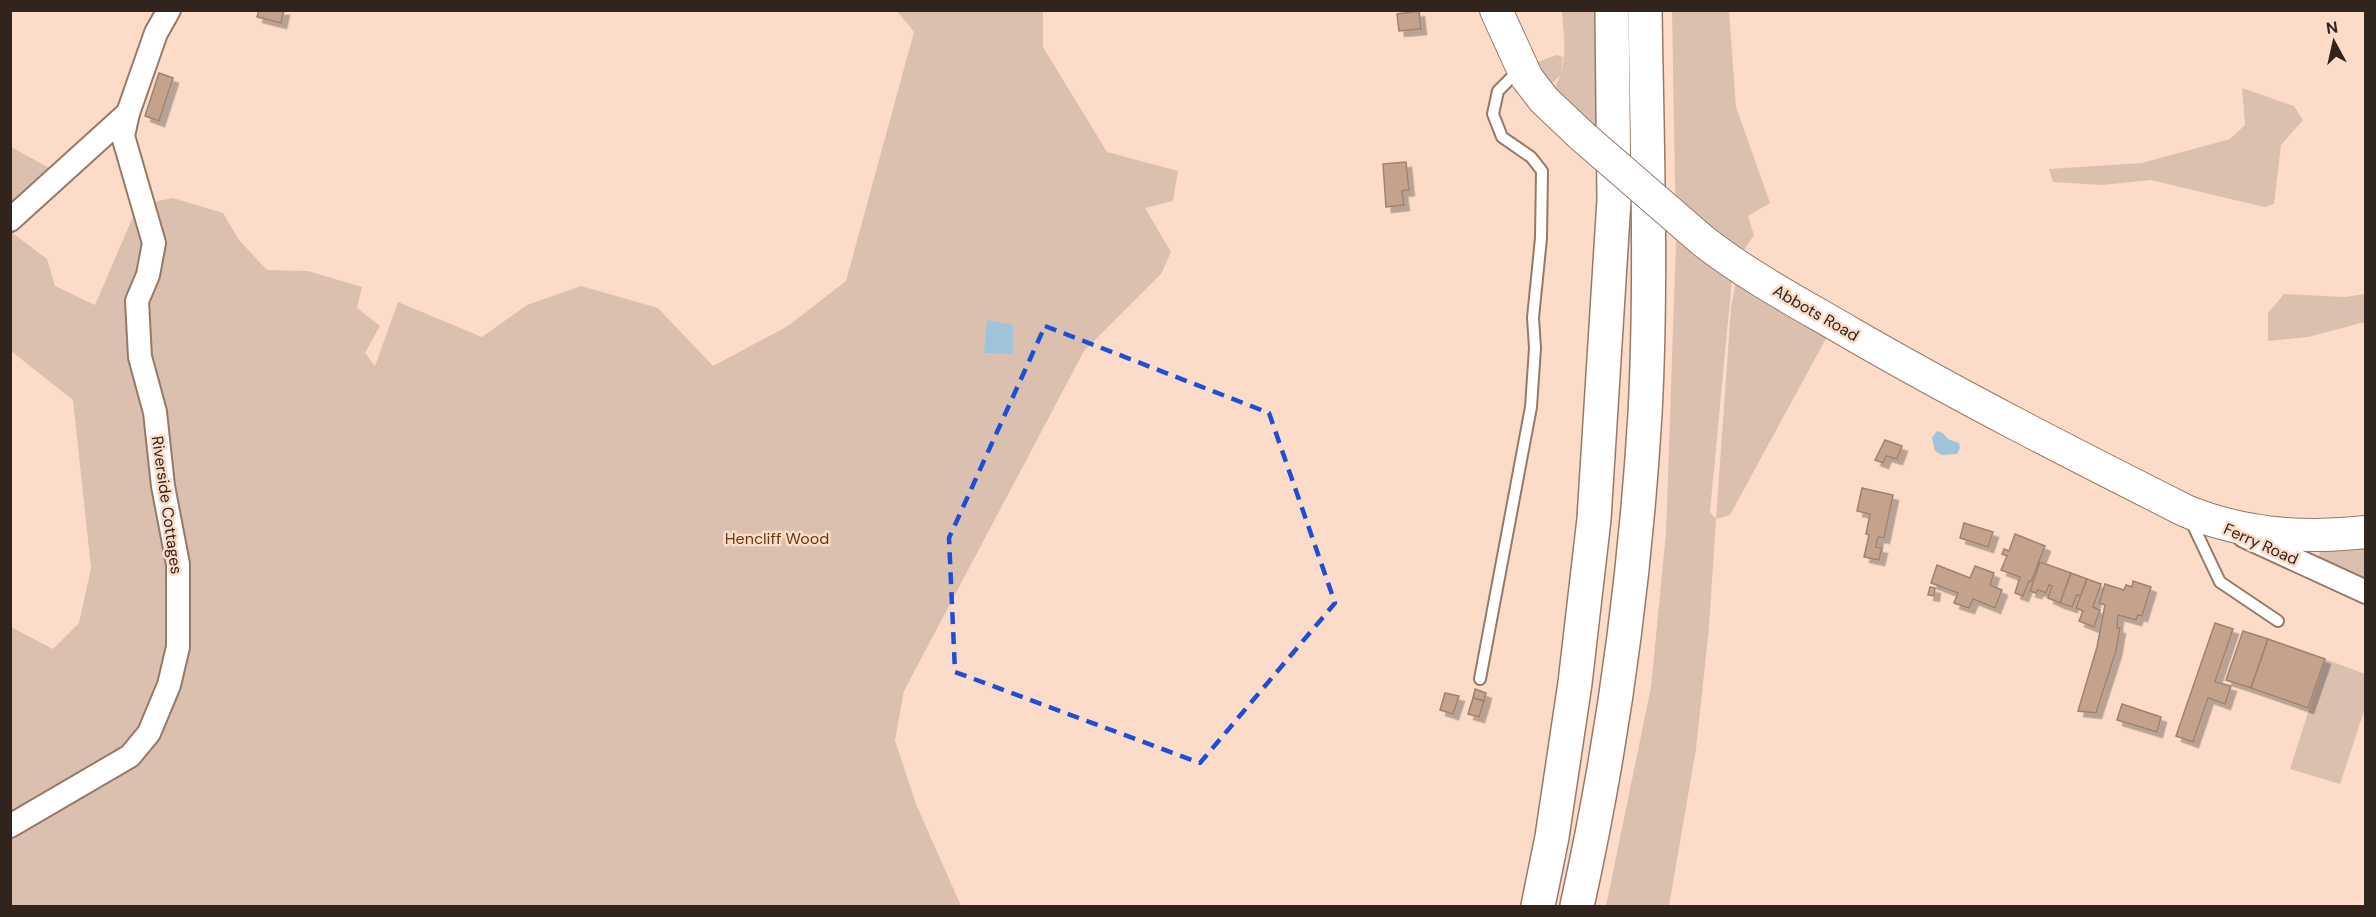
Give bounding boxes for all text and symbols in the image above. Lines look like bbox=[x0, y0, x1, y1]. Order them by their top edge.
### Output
north arrow bbox=[2304, 12, 2364, 72]
text: N bbox=[2325, 16, 2339, 39]
street label: Abbots Road bbox=[1769, 280, 1863, 346]
street label: Riverside Cottages bbox=[147, 435, 187, 575]
street label: Ferry Road bbox=[2220, 518, 2302, 570]
park label: Hencliff Wood bbox=[725, 528, 829, 549]

